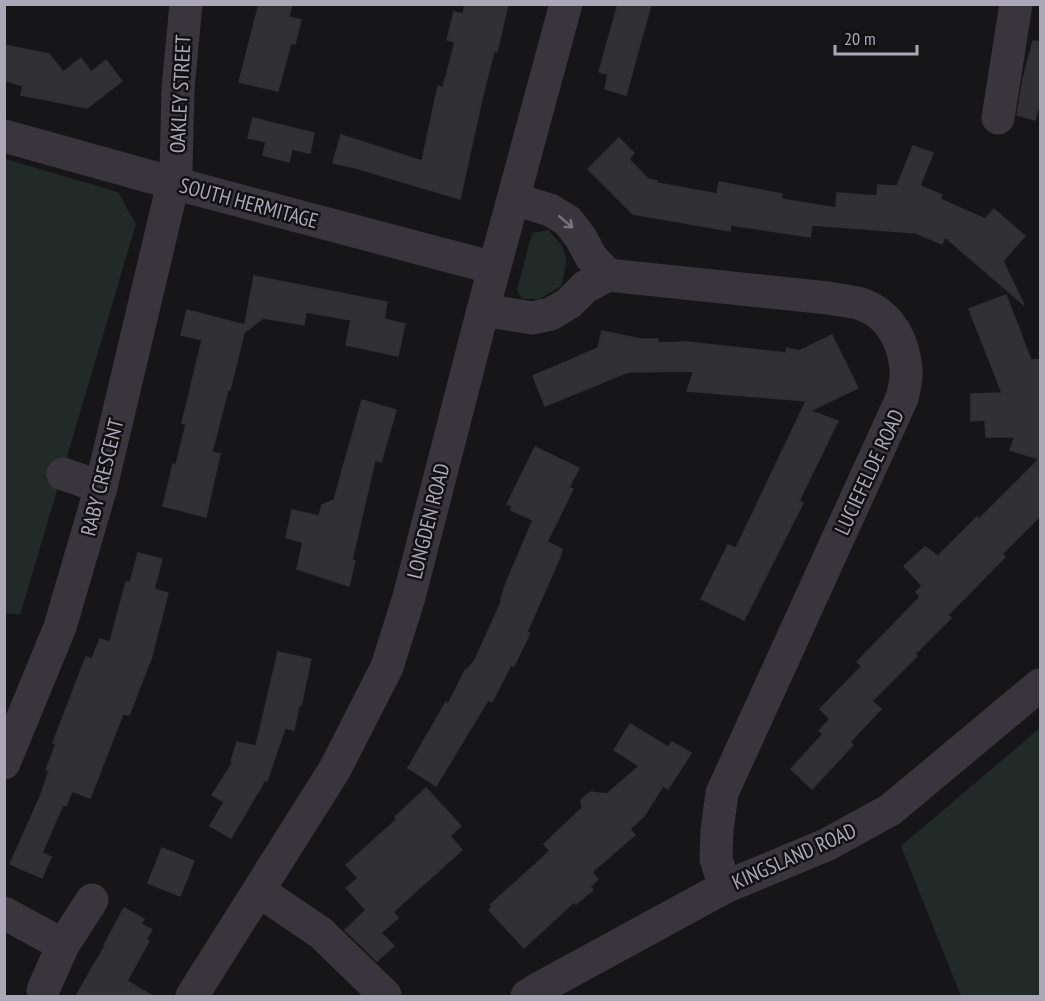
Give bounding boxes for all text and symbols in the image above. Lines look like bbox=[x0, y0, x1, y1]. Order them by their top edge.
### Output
scale bar bbox=[835, 18, 918, 56]
text: 20 m bbox=[844, 27, 876, 50]
street label: OAKLEY STREET bbox=[163, 33, 197, 154]
street label: SOUTH HERMITAGE bbox=[177, 172, 321, 234]
one-way arrow bbox=[558, 215, 573, 229]
street label: LUCIEFELDE ROAD bbox=[828, 405, 910, 539]
street label: RABY CRESCENT bbox=[74, 415, 130, 538]
street label: LONGDEN ROAD bbox=[401, 460, 455, 582]
street label: KINGSLAND ROAD bbox=[728, 817, 860, 895]

